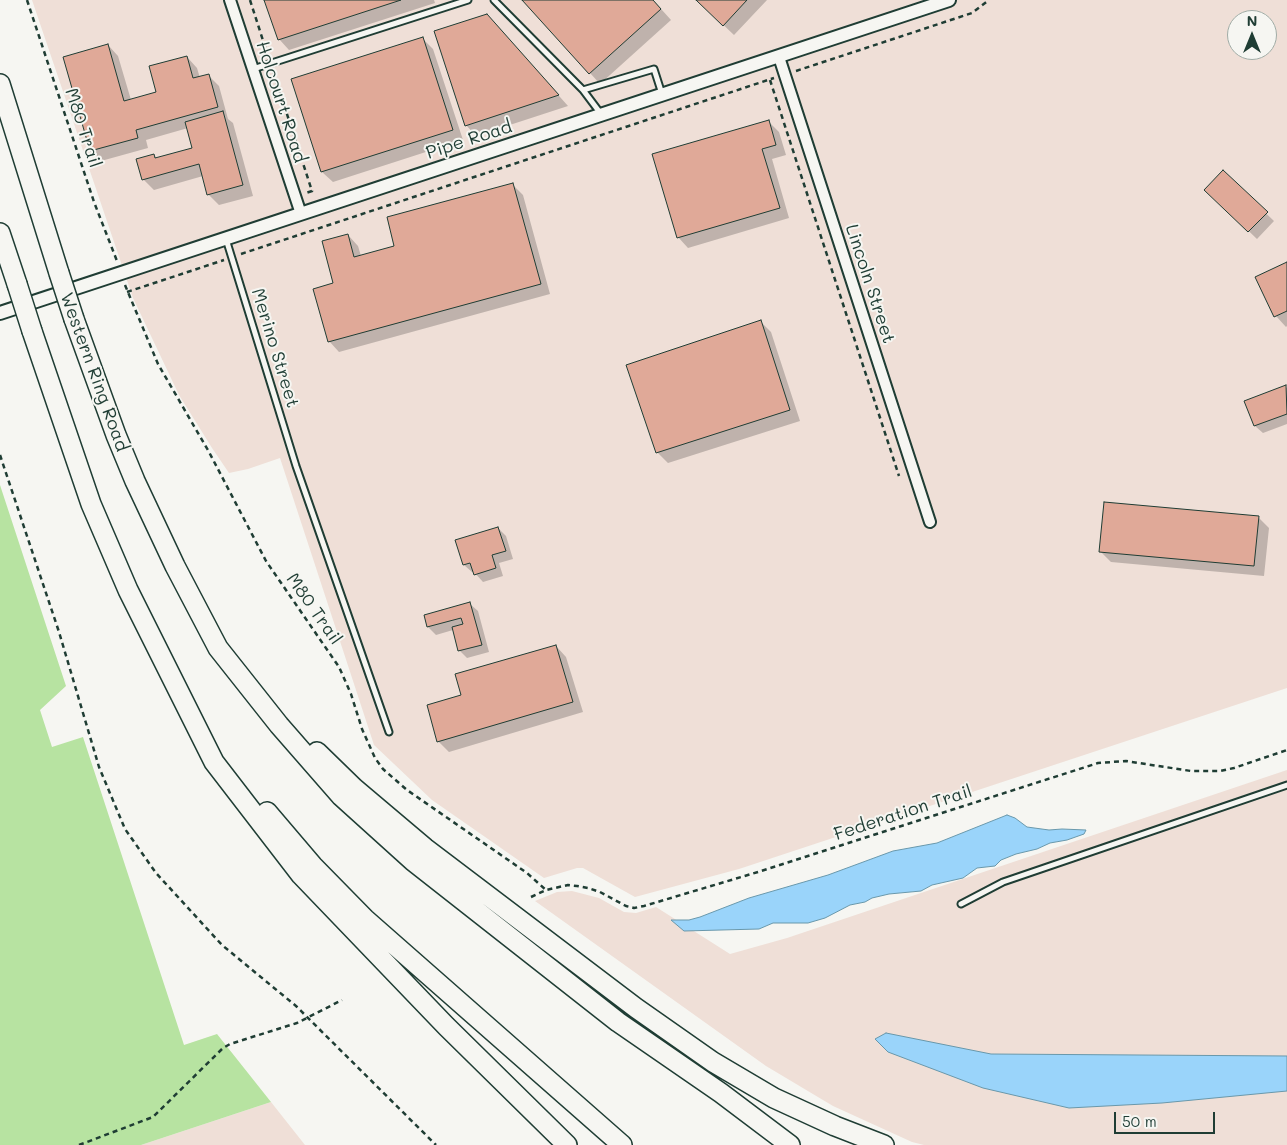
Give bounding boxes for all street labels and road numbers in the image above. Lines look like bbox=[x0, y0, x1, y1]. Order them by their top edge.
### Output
street label: Holcourt Road bbox=[251, 38, 311, 166]
street label: M80 Trail bbox=[60, 85, 106, 171]
street label: Pipe Road bbox=[423, 116, 515, 164]
street label: Lincoln Street bbox=[841, 222, 899, 346]
street label: Merino Street bbox=[247, 286, 303, 410]
street label: Western Ring Road bbox=[55, 290, 133, 454]
street label: M80 Trail bbox=[282, 569, 346, 649]
street label: Federation Trail bbox=[831, 780, 975, 846]

